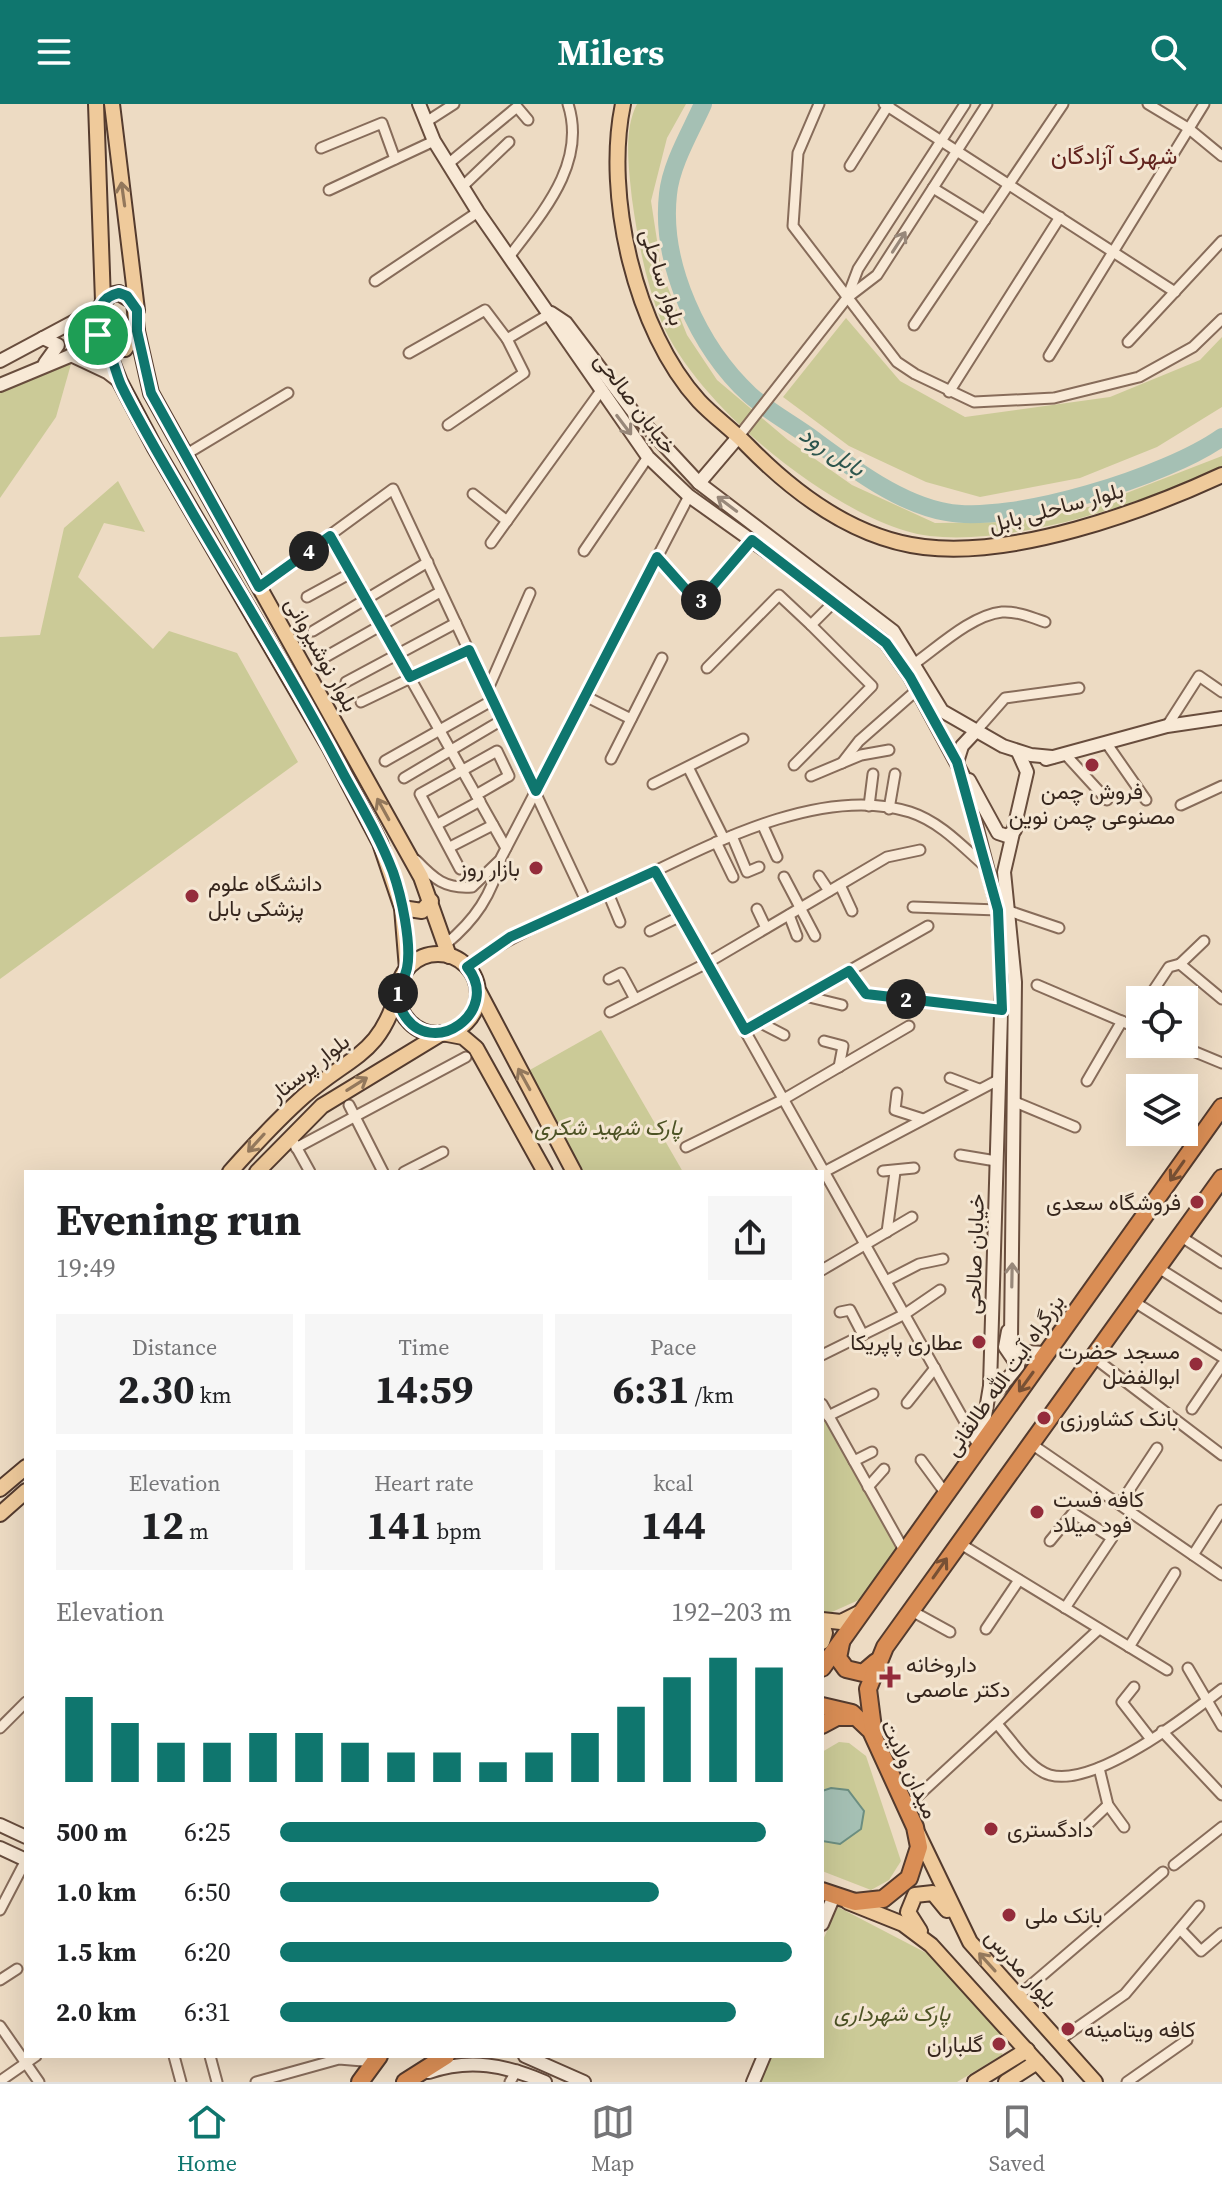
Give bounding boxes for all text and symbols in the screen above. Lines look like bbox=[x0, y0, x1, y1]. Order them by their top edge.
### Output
text: Milers bbox=[558, 28, 664, 77]
icon: menu bbox=[32, 30, 76, 74]
icon: search bbox=[1146, 30, 1190, 74]
district label: شهرک آزادگان bbox=[1051, 139, 1177, 172]
one-way arrow bbox=[115, 182, 130, 208]
street label: بلوار ساحلی bbox=[633, 225, 693, 329]
one-way arrow bbox=[890, 231, 907, 253]
pin bbox=[64, 301, 132, 369]
icon: arrive bbox=[76, 313, 120, 357]
street label: خيابان صالحی bbox=[588, 346, 684, 460]
one-way arrow bbox=[616, 414, 633, 435]
water label: بابل رود bbox=[793, 417, 872, 485]
street label: بلوار ساحلی بابل bbox=[985, 475, 1127, 539]
one-way arrow bbox=[717, 496, 739, 513]
pin: 4 bbox=[289, 531, 329, 571]
text: 4 bbox=[303, 536, 315, 566]
pin: 3 bbox=[681, 580, 721, 620]
text: 3 bbox=[695, 585, 707, 615]
street label: بلوار نوشیروانی bbox=[278, 591, 366, 717]
marker: فروش چمن مصنوعی چمن نوین bbox=[1083, 756, 1101, 774]
place label: فروش چمن مصنوعی چمن نوین bbox=[1009, 776, 1175, 831]
one-way arrow bbox=[375, 797, 390, 821]
place label: بازار روز bbox=[458, 853, 520, 883]
marker: بازار روز bbox=[527, 859, 545, 877]
place label: دانشگاه علوم پزشکی بابل bbox=[208, 868, 322, 923]
marker: دانشگاه علوم پزشکی بابل bbox=[183, 887, 201, 905]
pin: 1 bbox=[378, 973, 418, 1013]
text: 1 bbox=[392, 978, 404, 1008]
pin: 2 bbox=[886, 979, 926, 1019]
text: 2 bbox=[900, 984, 912, 1014]
map controls bbox=[1126, 986, 1198, 1146]
button: locate bbox=[1126, 986, 1198, 1058]
street label: بلوار پرستار bbox=[262, 1026, 355, 1109]
one-way arrow bbox=[515, 1068, 531, 1091]
button: layers bbox=[1126, 1074, 1198, 1146]
one-way arrow bbox=[345, 1076, 368, 1092]
park label: پارک شهید شکری bbox=[534, 1112, 683, 1142]
one-way arrow bbox=[247, 1133, 265, 1153]
one-way arrow bbox=[1169, 1159, 1185, 1181]
place label: فروشگاه سعدی bbox=[1046, 1187, 1181, 1217]
text: Evening run bbox=[56, 1189, 301, 1250]
street label: خیابان صالحی bbox=[957, 1193, 991, 1315]
marker: فروشگاه سعدی bbox=[1188, 1193, 1206, 1211]
button: share bbox=[708, 1196, 792, 1280]
text: 19:49 bbox=[56, 1250, 116, 1286]
one-way arrow bbox=[1004, 1262, 1020, 1289]
street label: بزرگراه آیت الله طالقانی bbox=[937, 1288, 1071, 1462]
place label: عطاری پاپریکا bbox=[850, 1327, 963, 1357]
text: Distance bbox=[132, 1332, 217, 1362]
text: Time bbox=[399, 1332, 449, 1362]
text: Pace bbox=[650, 1332, 696, 1362]
marker: عطاری پاپریکا bbox=[970, 1333, 988, 1351]
place label: مسجد حضرت ابوالفضل bbox=[1058, 1336, 1180, 1391]
marker: مسجد حضرت ابوالفضل bbox=[1187, 1355, 1205, 1373]
text: 2.30 bbox=[118, 1362, 195, 1416]
text: 14:59 bbox=[375, 1362, 473, 1416]
text: 6:31 bbox=[613, 1362, 690, 1416]
one-way arrow bbox=[1018, 1371, 1034, 1393]
text: km bbox=[195, 1380, 232, 1410]
text: /km bbox=[690, 1380, 734, 1410]
place label: بانک کشاورزی bbox=[1060, 1403, 1179, 1433]
marker: بانک کشاورزی bbox=[1035, 1409, 1053, 1427]
text: Elevation bbox=[129, 1468, 221, 1498]
text: Heart rate bbox=[374, 1468, 474, 1498]
text: kcal bbox=[653, 1468, 693, 1498]
place label: کافه فست فود میلاد bbox=[1053, 1484, 1144, 1539]
text: 12 bbox=[141, 1498, 184, 1552]
text: 141 bbox=[366, 1498, 431, 1552]
text: 144 bbox=[641, 1498, 706, 1552]
marker: کافه فست فود میلاد bbox=[1028, 1503, 1046, 1521]
text: m bbox=[184, 1516, 209, 1546]
text: bpm bbox=[431, 1516, 482, 1546]
one-way arrow bbox=[931, 1558, 948, 1579]
text: Elevation bbox=[56, 1594, 165, 1630]
text: 192–203 m bbox=[671, 1594, 792, 1630]
place label: داروخانه دکتر عاصمی bbox=[906, 1649, 1010, 1704]
marker: داروخانه دکتر عاصمی bbox=[881, 1668, 899, 1686]
street label: میدان ولایت bbox=[874, 1715, 946, 1823]
text: 500 m bbox=[56, 1814, 127, 1850]
text: 6:25 bbox=[184, 1814, 231, 1850]
place label: دادگستری bbox=[1007, 1814, 1093, 1844]
marker: دادگستری bbox=[982, 1820, 1000, 1838]
text: 1.0 km bbox=[56, 1874, 137, 1910]
text: 6:50 bbox=[184, 1874, 231, 1910]
place label: بانک ملی bbox=[1025, 1900, 1102, 1930]
marker: بانک ملی bbox=[1000, 1906, 1018, 1924]
street label: بلوار مدرس bbox=[979, 1922, 1065, 2014]
text: 1.5 km bbox=[56, 1934, 137, 1970]
text: 6:20 bbox=[184, 1934, 231, 1970]
one-way arrow bbox=[978, 1952, 996, 1972]
text: 2.0 km bbox=[56, 1994, 137, 2030]
text: 6:31 bbox=[184, 1994, 231, 2030]
park label: پارک شهرداری bbox=[834, 1998, 951, 2028]
place label: کافه ویتامینه bbox=[1084, 2014, 1196, 2044]
marker: کافه ویتامینه bbox=[1059, 2020, 1077, 2038]
place label: گلباران bbox=[927, 2029, 983, 2059]
marker: گلباران bbox=[990, 2035, 1008, 2053]
tab: Home bbox=[177, 2100, 237, 2178]
tab: Map bbox=[591, 2100, 635, 2178]
tab: Saved bbox=[989, 2100, 1045, 2178]

